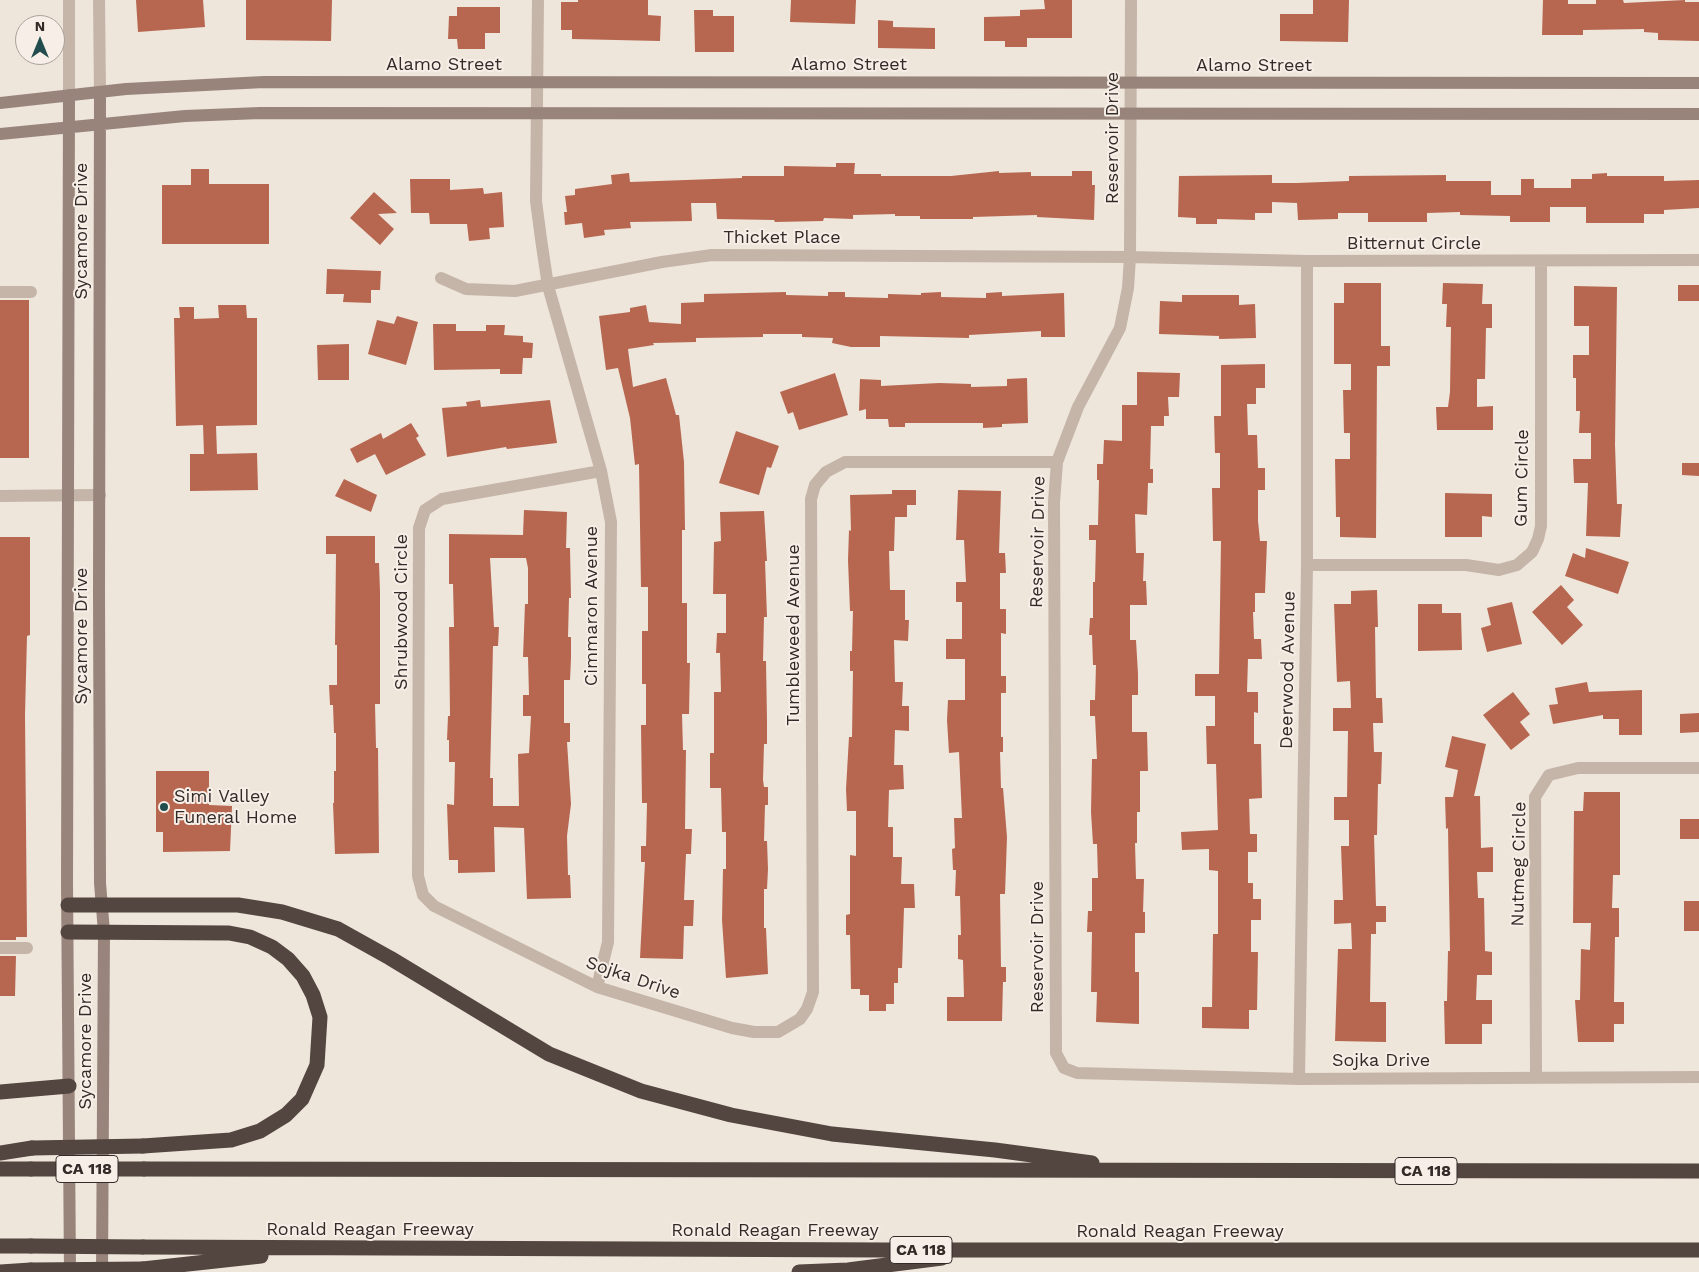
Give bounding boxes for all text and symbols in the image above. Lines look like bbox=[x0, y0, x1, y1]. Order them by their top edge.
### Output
north arrow bbox=[15, 15, 65, 65]
text: N bbox=[35, 18, 45, 34]
street label: Alamo Street bbox=[386, 54, 502, 76]
street label: Alamo Street bbox=[791, 54, 907, 76]
street label: Alamo Street bbox=[1196, 55, 1312, 77]
street label: Reservoir Drive bbox=[1102, 72, 1124, 204]
street label: Sycamore Drive bbox=[71, 163, 93, 299]
street label: Thicket Place bbox=[723, 227, 841, 249]
street label: Bitternut Circle bbox=[1347, 233, 1481, 255]
street label: Gum Circle bbox=[1510, 429, 1534, 527]
street label: Reservoir Drive bbox=[1026, 476, 1050, 608]
street label: Cimmaron Avenue bbox=[581, 526, 603, 686]
street label: Shrubwood Circle bbox=[391, 534, 413, 690]
street label: Tumbleweed Avenue bbox=[783, 544, 805, 726]
street label: Sycamore Drive bbox=[71, 568, 93, 704]
street label: Deerwood Avenue bbox=[1276, 591, 1300, 749]
place label: Simi Valley Funeral Home bbox=[174, 786, 297, 829]
marker: Simi Valley Funeral Home bbox=[158, 801, 170, 813]
street label: Nutmeg Circle bbox=[1507, 801, 1531, 927]
street label: Reservoir Drive bbox=[1027, 881, 1049, 1013]
street label: Sojka Drive bbox=[583, 952, 683, 1004]
street label: Sycamore Drive bbox=[75, 973, 97, 1109]
street label: Sojka Drive bbox=[1332, 1050, 1430, 1072]
road number: CA 118 bbox=[56, 1156, 118, 1182]
road number: CA 118 bbox=[1395, 1158, 1457, 1184]
street label: Ronald Reagan Freeway bbox=[266, 1219, 474, 1241]
street label: Ronald Reagan Freeway bbox=[671, 1220, 879, 1242]
street label: Ronald Reagan Freeway bbox=[1076, 1221, 1284, 1243]
road number: CA 118 bbox=[890, 1236, 952, 1264]

